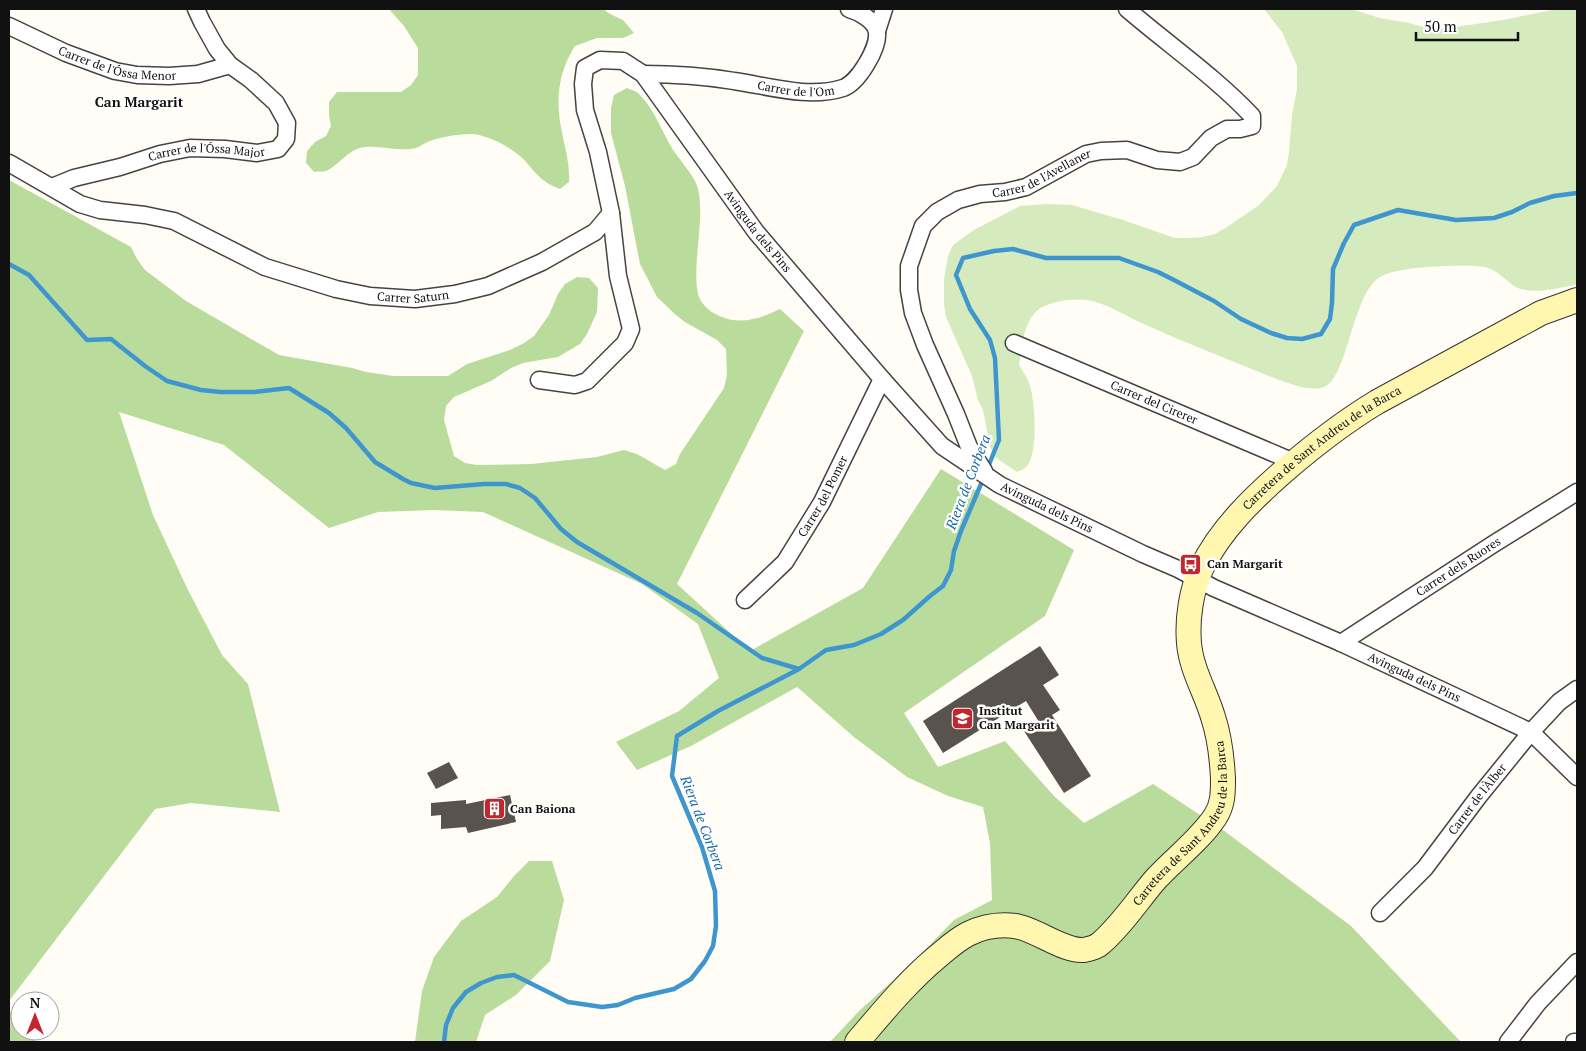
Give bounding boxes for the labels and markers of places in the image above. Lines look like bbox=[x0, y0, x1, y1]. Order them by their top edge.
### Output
bus stop icon: Can Margarit bbox=[1179, 552, 1203, 576]
place label: Can Margarit bbox=[1207, 556, 1283, 571]
place label: Institut Can Margarit bbox=[979, 703, 1055, 732]
school or university icon: Institut Can Margarit bbox=[951, 706, 975, 730]
building icon: Can Baiona bbox=[482, 797, 506, 821]
place label: Can Baiona bbox=[510, 801, 576, 816]

